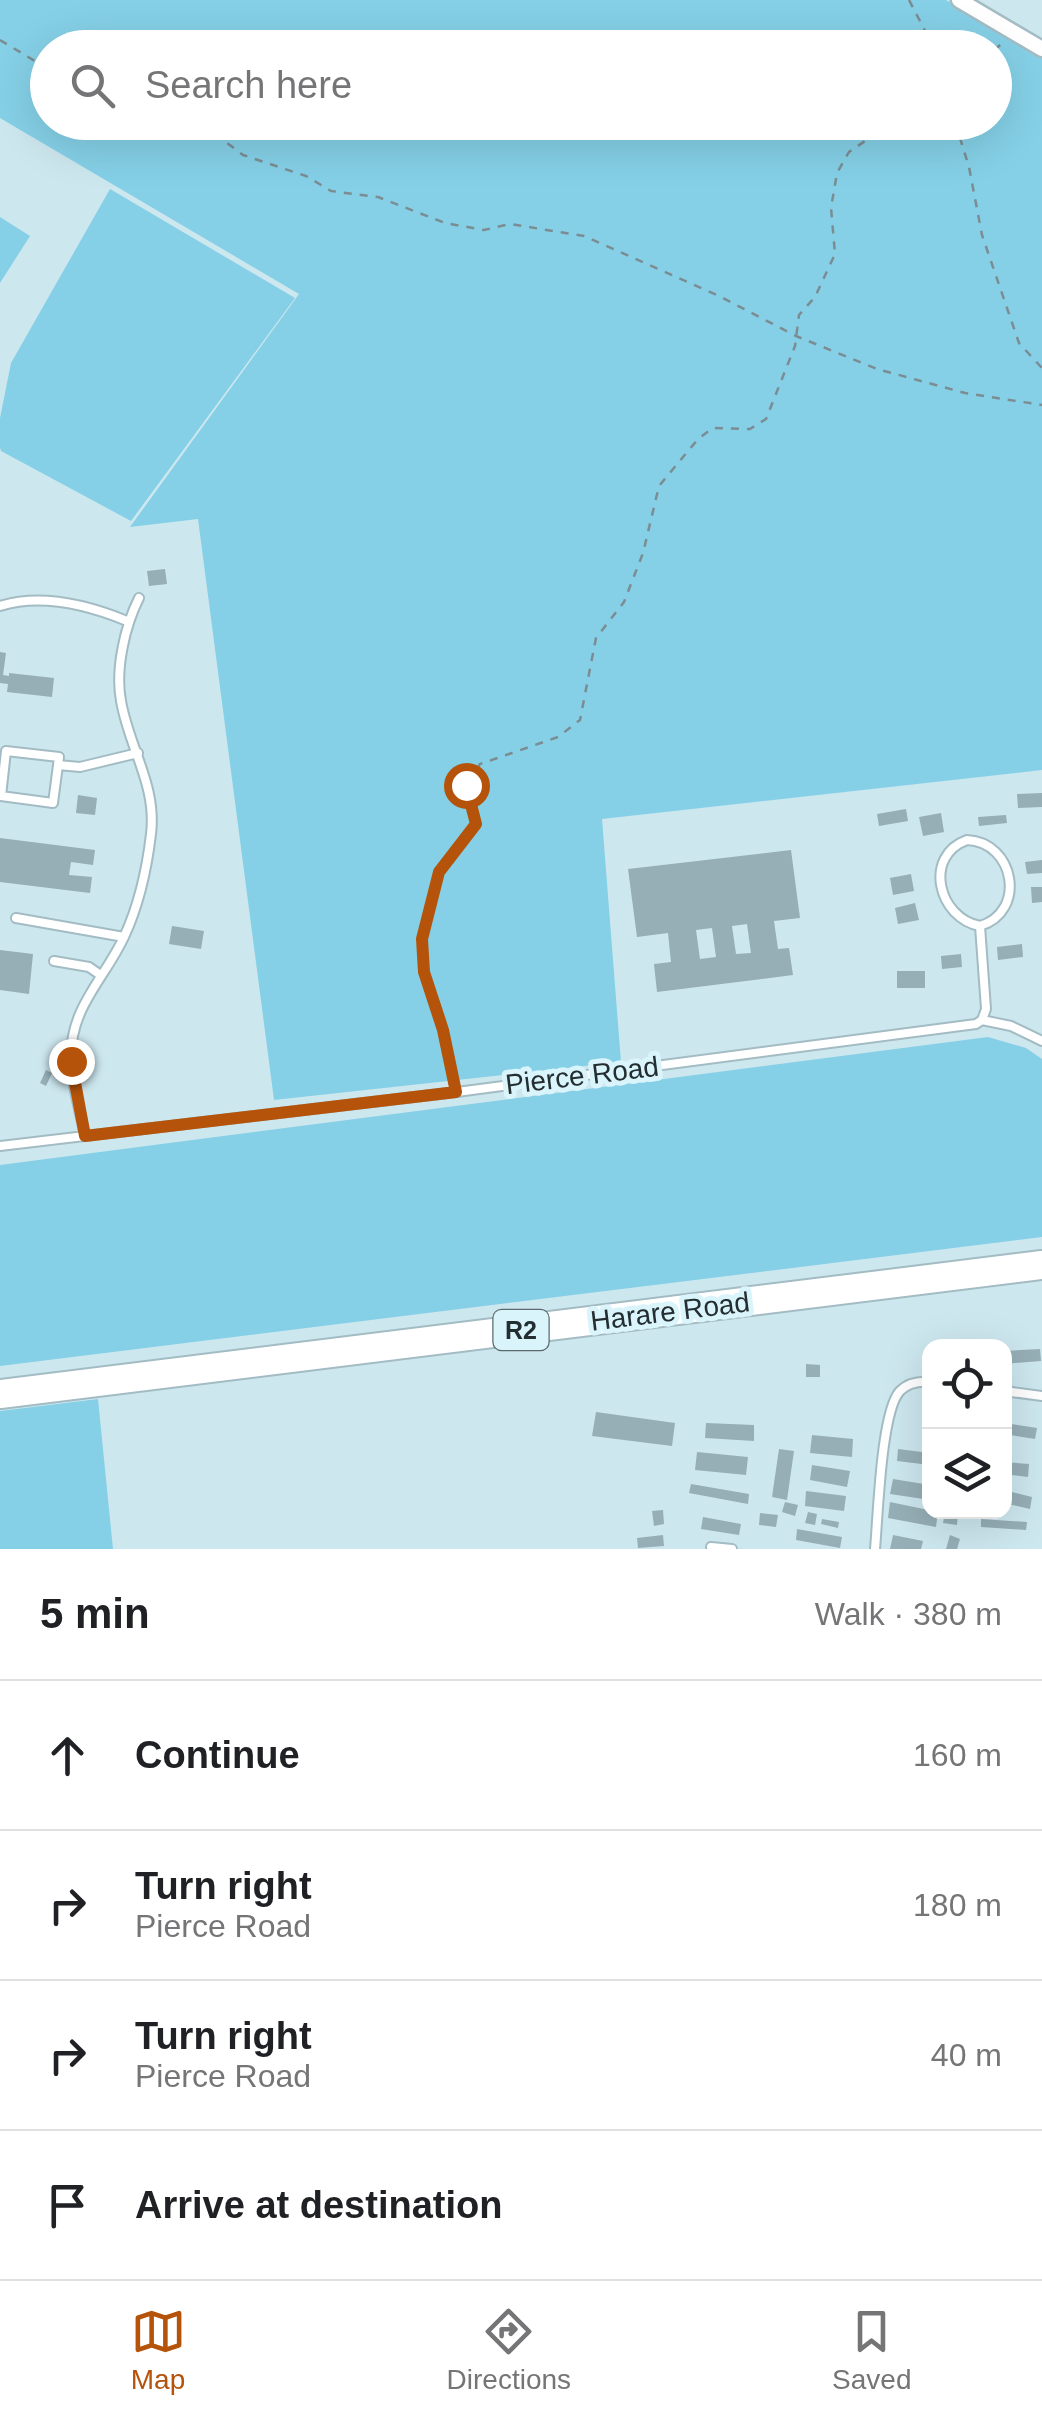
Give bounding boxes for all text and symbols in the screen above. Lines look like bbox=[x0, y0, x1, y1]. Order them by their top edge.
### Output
search box bbox=[30, 30, 1012, 140]
icon: search bbox=[65, 58, 120, 113]
text: Search here bbox=[145, 64, 352, 106]
route start bbox=[444, 763, 490, 809]
route end bbox=[49, 1039, 95, 1085]
street label: Pierce Road bbox=[504, 1051, 660, 1100]
street label: Harare Road bbox=[589, 1286, 752, 1337]
road number: R2 bbox=[494, 1310, 548, 1350]
map controls bbox=[922, 1339, 1012, 1519]
button: locate bbox=[922, 1339, 1012, 1429]
button: layers bbox=[922, 1429, 1012, 1519]
text: 5 min bbox=[40, 1590, 150, 1637]
text: Walk · 380 m bbox=[815, 1596, 1002, 1632]
icon: ahead bbox=[40, 1728, 95, 1783]
text: Continue bbox=[135, 1734, 300, 1776]
text: 160 m bbox=[913, 1737, 1002, 1773]
text: Turn right bbox=[135, 1865, 312, 1907]
icon: right bbox=[40, 1878, 95, 1933]
text: 180 m bbox=[913, 1887, 1002, 1923]
text: Pierce Road bbox=[135, 1908, 311, 1944]
text: Turn right bbox=[135, 2015, 312, 2057]
icon: right bbox=[40, 2028, 95, 2083]
text: 40 m bbox=[931, 2037, 1002, 2073]
text: Pierce Road bbox=[135, 2058, 311, 2094]
icon: arrive bbox=[40, 2178, 95, 2233]
text: Arrive at destination bbox=[135, 2184, 502, 2226]
tab: Map bbox=[131, 2304, 186, 2396]
tab: Directions bbox=[447, 2304, 571, 2396]
tab: Saved bbox=[832, 2304, 911, 2396]

